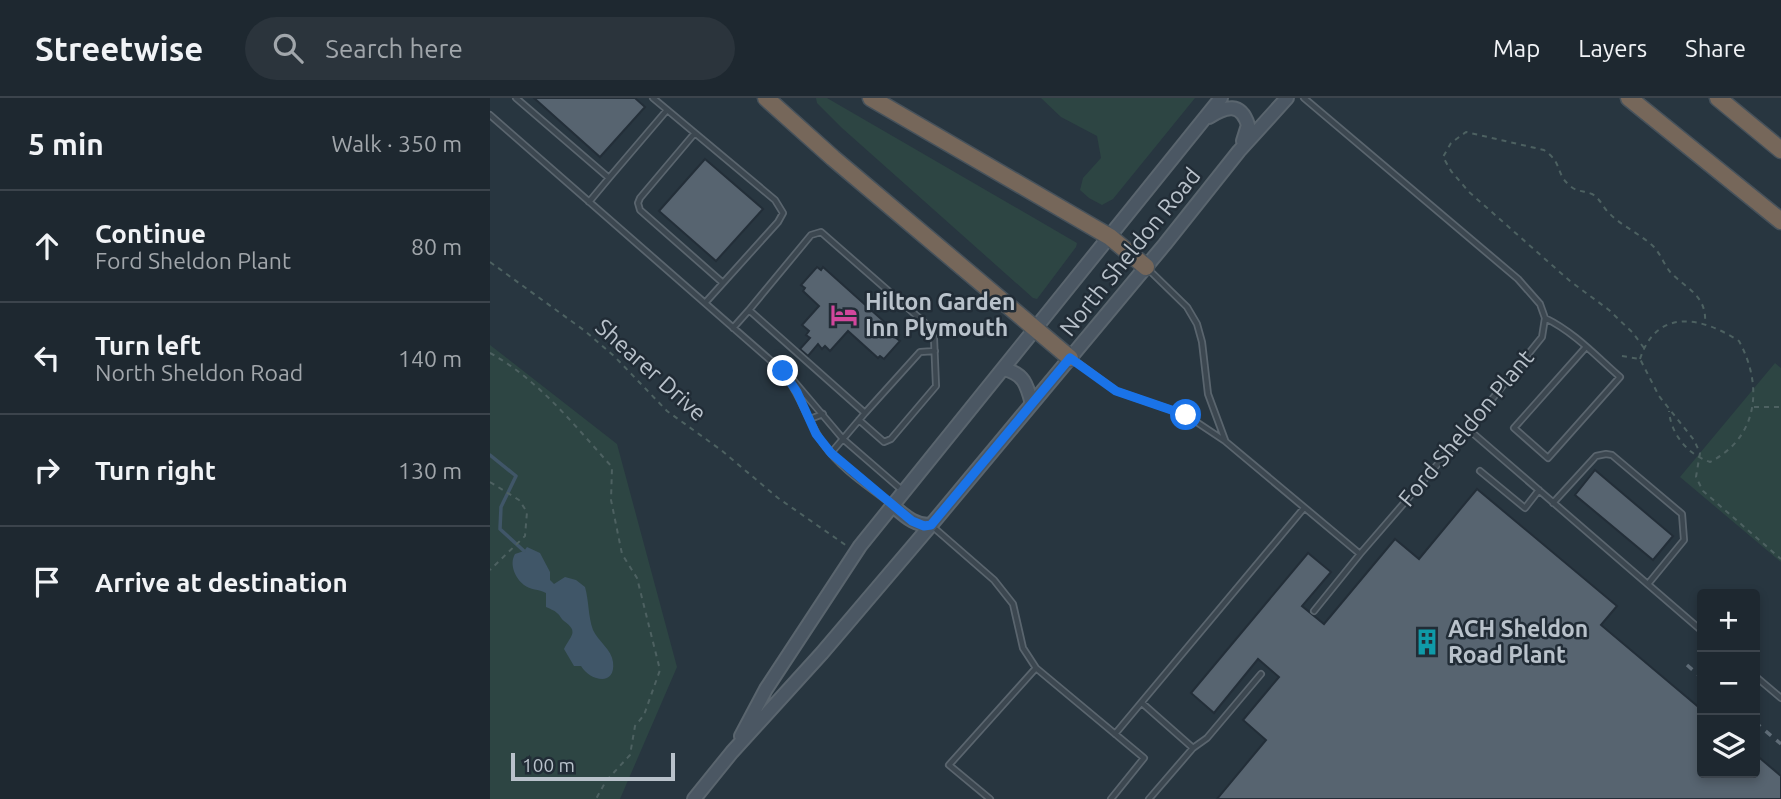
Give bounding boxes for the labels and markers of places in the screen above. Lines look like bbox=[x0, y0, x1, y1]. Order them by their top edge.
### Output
place label: Hilton Garden Inn Plymouth bbox=[865, 289, 1016, 340]
hotel icon: Hilton Garden Inn Plymouth bbox=[829, 300, 859, 330]
place label: ACH Sheldon Road Plant bbox=[1448, 616, 1588, 667]
building icon: ACH Sheldon Road Plant bbox=[1412, 627, 1442, 657]

